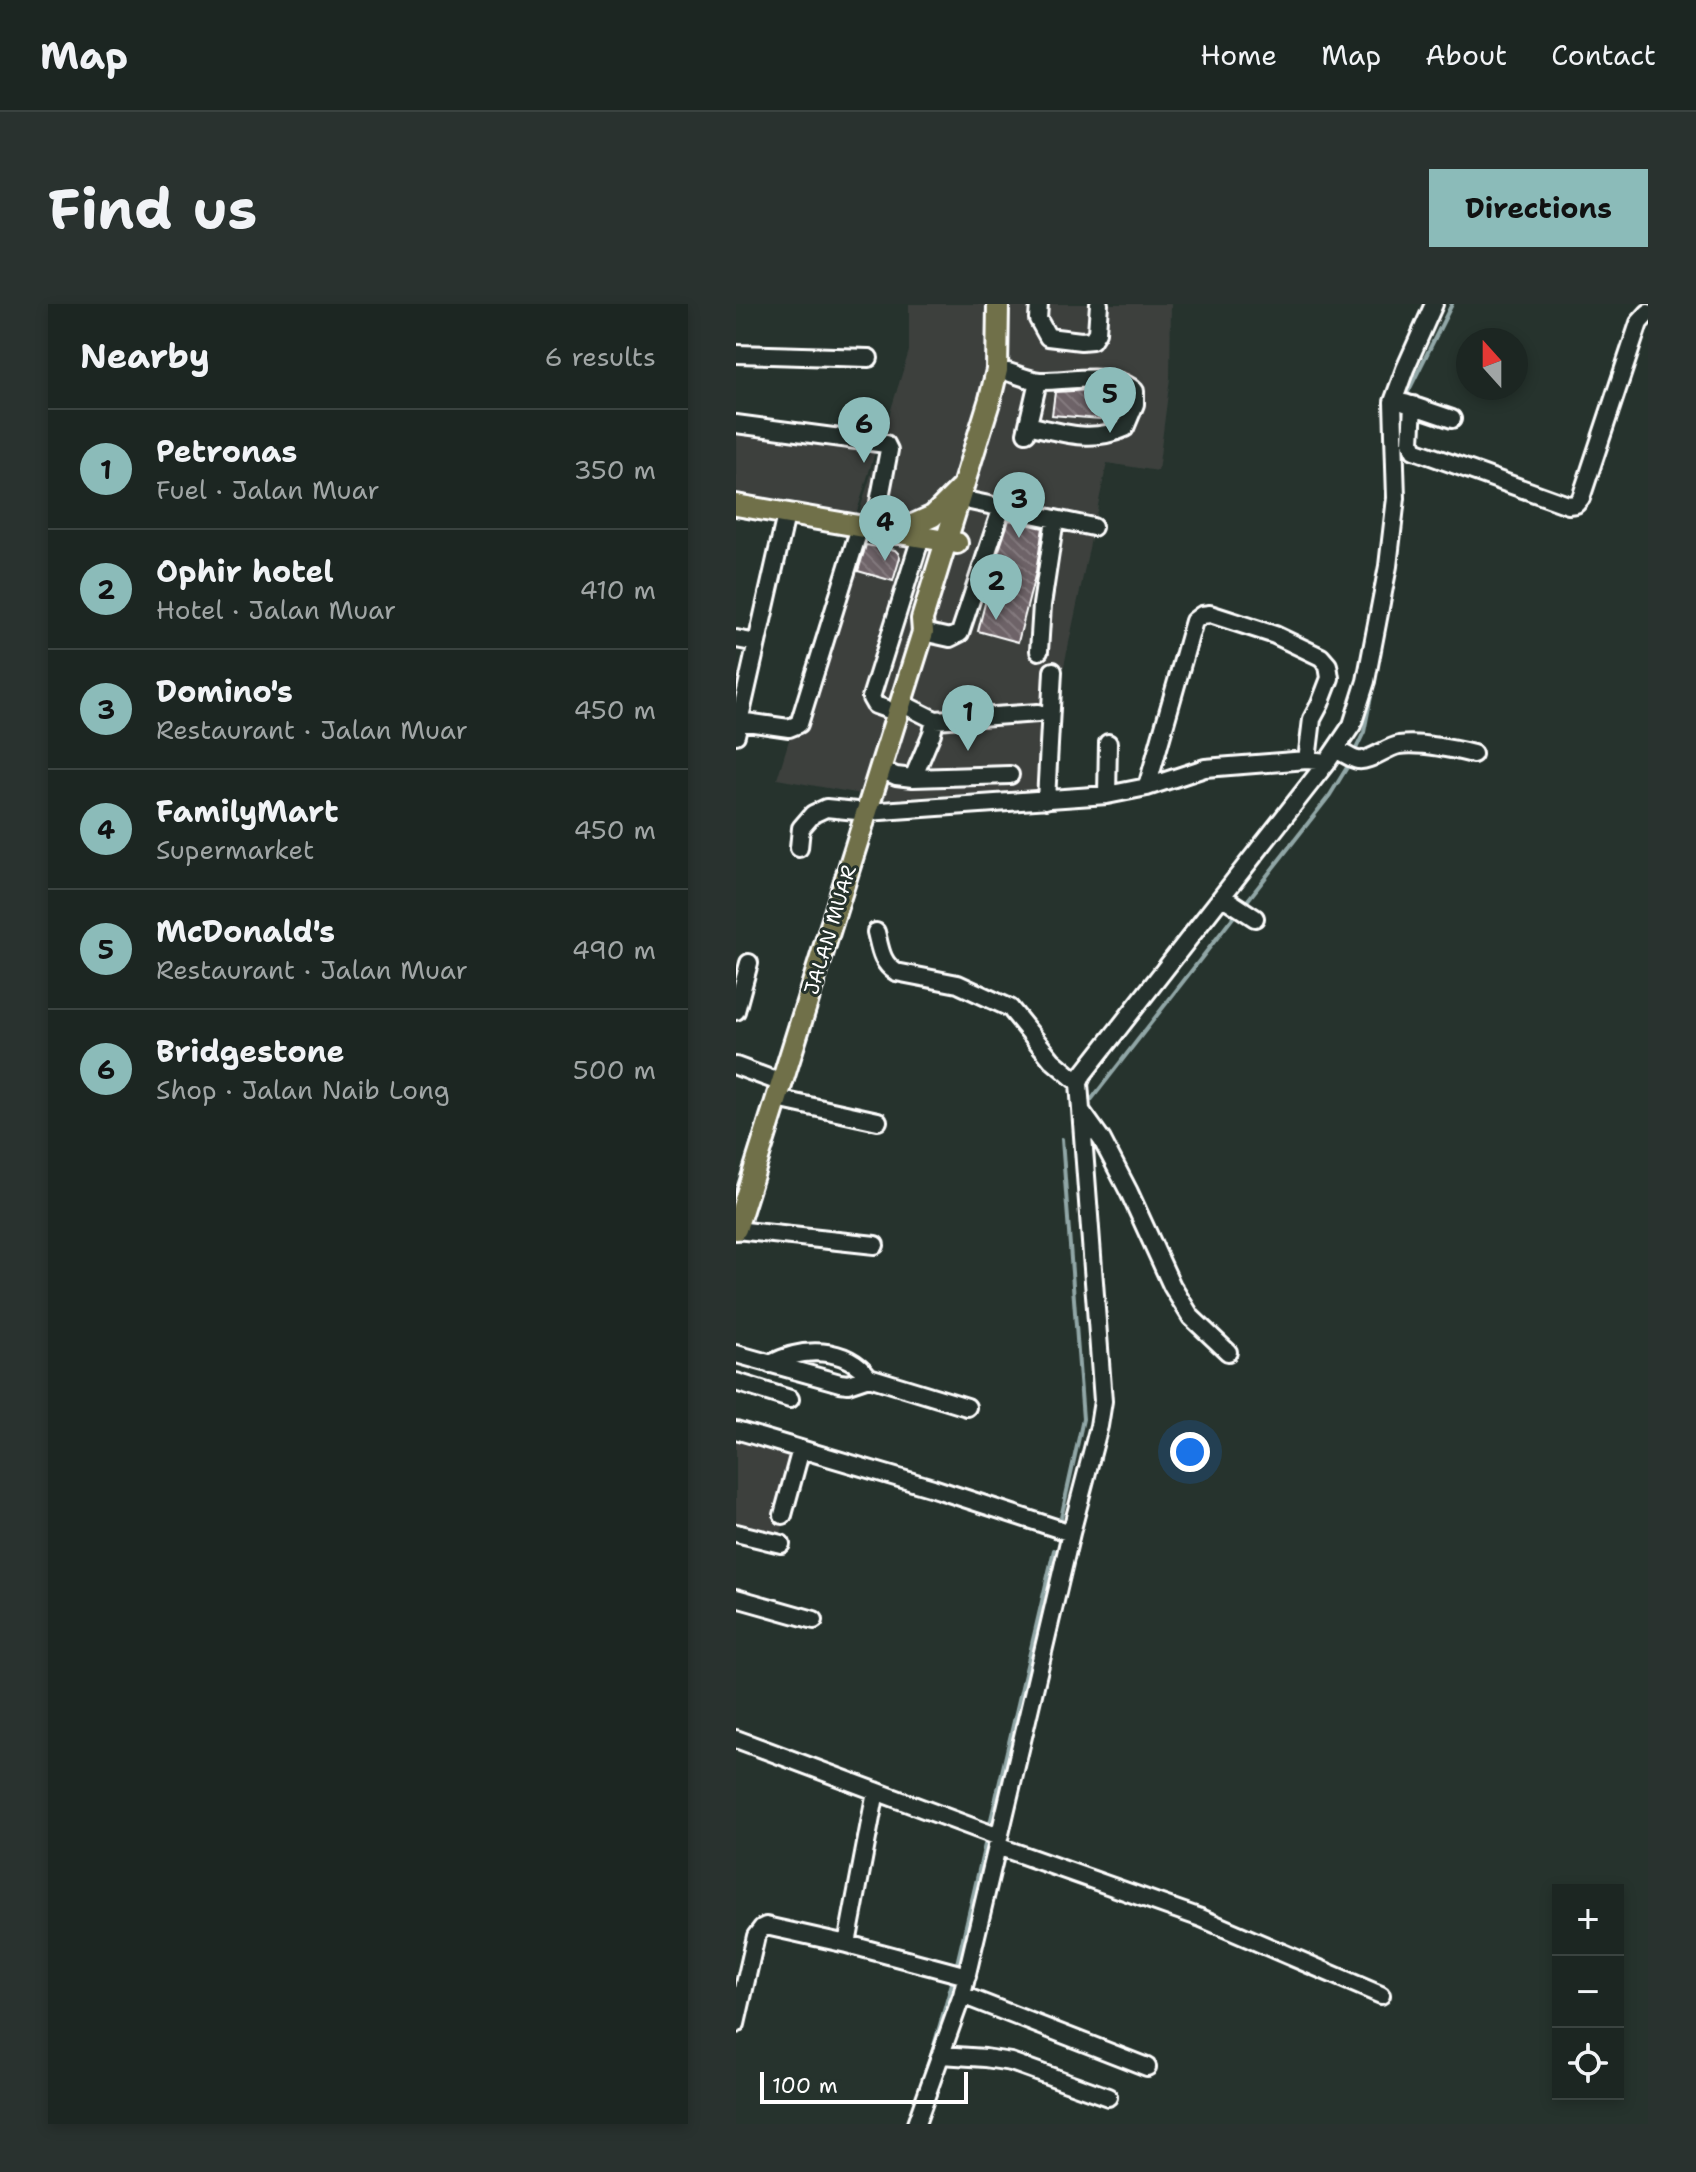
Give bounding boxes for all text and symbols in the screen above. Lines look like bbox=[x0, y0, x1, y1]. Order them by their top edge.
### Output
text: Map bbox=[40, 30, 128, 81]
text: Home bbox=[1200, 36, 1277, 74]
text: Map bbox=[1321, 36, 1381, 74]
text: About bbox=[1425, 36, 1507, 74]
text: Contact bbox=[1551, 36, 1656, 74]
button: Directions bbox=[1429, 169, 1648, 247]
text: Find us bbox=[48, 171, 257, 246]
north arrow bbox=[1456, 328, 1528, 400]
text: Nearby bbox=[80, 333, 210, 379]
text: 6 results bbox=[544, 339, 656, 374]
pin: 5 bbox=[1084, 367, 1136, 433]
pin: 6 bbox=[838, 397, 890, 463]
text: Petronas bbox=[156, 431, 297, 472]
text: 1 bbox=[100, 452, 112, 487]
text: 350 m bbox=[573, 452, 656, 487]
text: Fuel · Jalan Muar bbox=[156, 472, 380, 507]
pin: 3 bbox=[993, 472, 1045, 538]
pin: 4 bbox=[859, 495, 911, 561]
text: Ophir hotel bbox=[156, 551, 334, 592]
pin: 2 bbox=[970, 554, 1022, 620]
text: 2 bbox=[97, 572, 115, 607]
text: 410 m bbox=[579, 572, 656, 607]
text: Hotel · Jalan Muar bbox=[156, 592, 396, 627]
text: Domino's bbox=[156, 671, 293, 712]
pin: 1 bbox=[942, 685, 994, 751]
text: 3 bbox=[97, 692, 115, 727]
text: 450 m bbox=[573, 692, 656, 727]
text: Restaurant · Jalan Muar bbox=[156, 712, 468, 747]
text: FamilyMart bbox=[156, 791, 339, 832]
text: 4 bbox=[97, 812, 115, 847]
text: 450 m bbox=[573, 812, 656, 847]
text: Supermarket bbox=[156, 832, 314, 867]
street label: JALAN MUAR bbox=[798, 862, 862, 998]
text: McDonald's bbox=[156, 911, 335, 952]
text: 5 bbox=[98, 932, 114, 967]
text: 490 m bbox=[572, 932, 656, 967]
text: Restaurant · Jalan Muar bbox=[156, 952, 468, 987]
text: Bridgestone bbox=[156, 1031, 345, 1072]
text: 6 bbox=[97, 1052, 115, 1087]
text: 500 m bbox=[573, 1052, 656, 1087]
text: Shop · Jalan Naib Long bbox=[156, 1072, 450, 1107]
your location bbox=[1170, 1432, 1210, 1472]
map controls bbox=[1552, 1884, 1624, 2100]
button: + bbox=[1552, 1884, 1624, 1956]
button: − bbox=[1552, 1956, 1624, 2028]
button: locate bbox=[1552, 2028, 1624, 2100]
scale bar bbox=[760, 2068, 968, 2104]
text: 100 m bbox=[772, 2071, 838, 2100]

